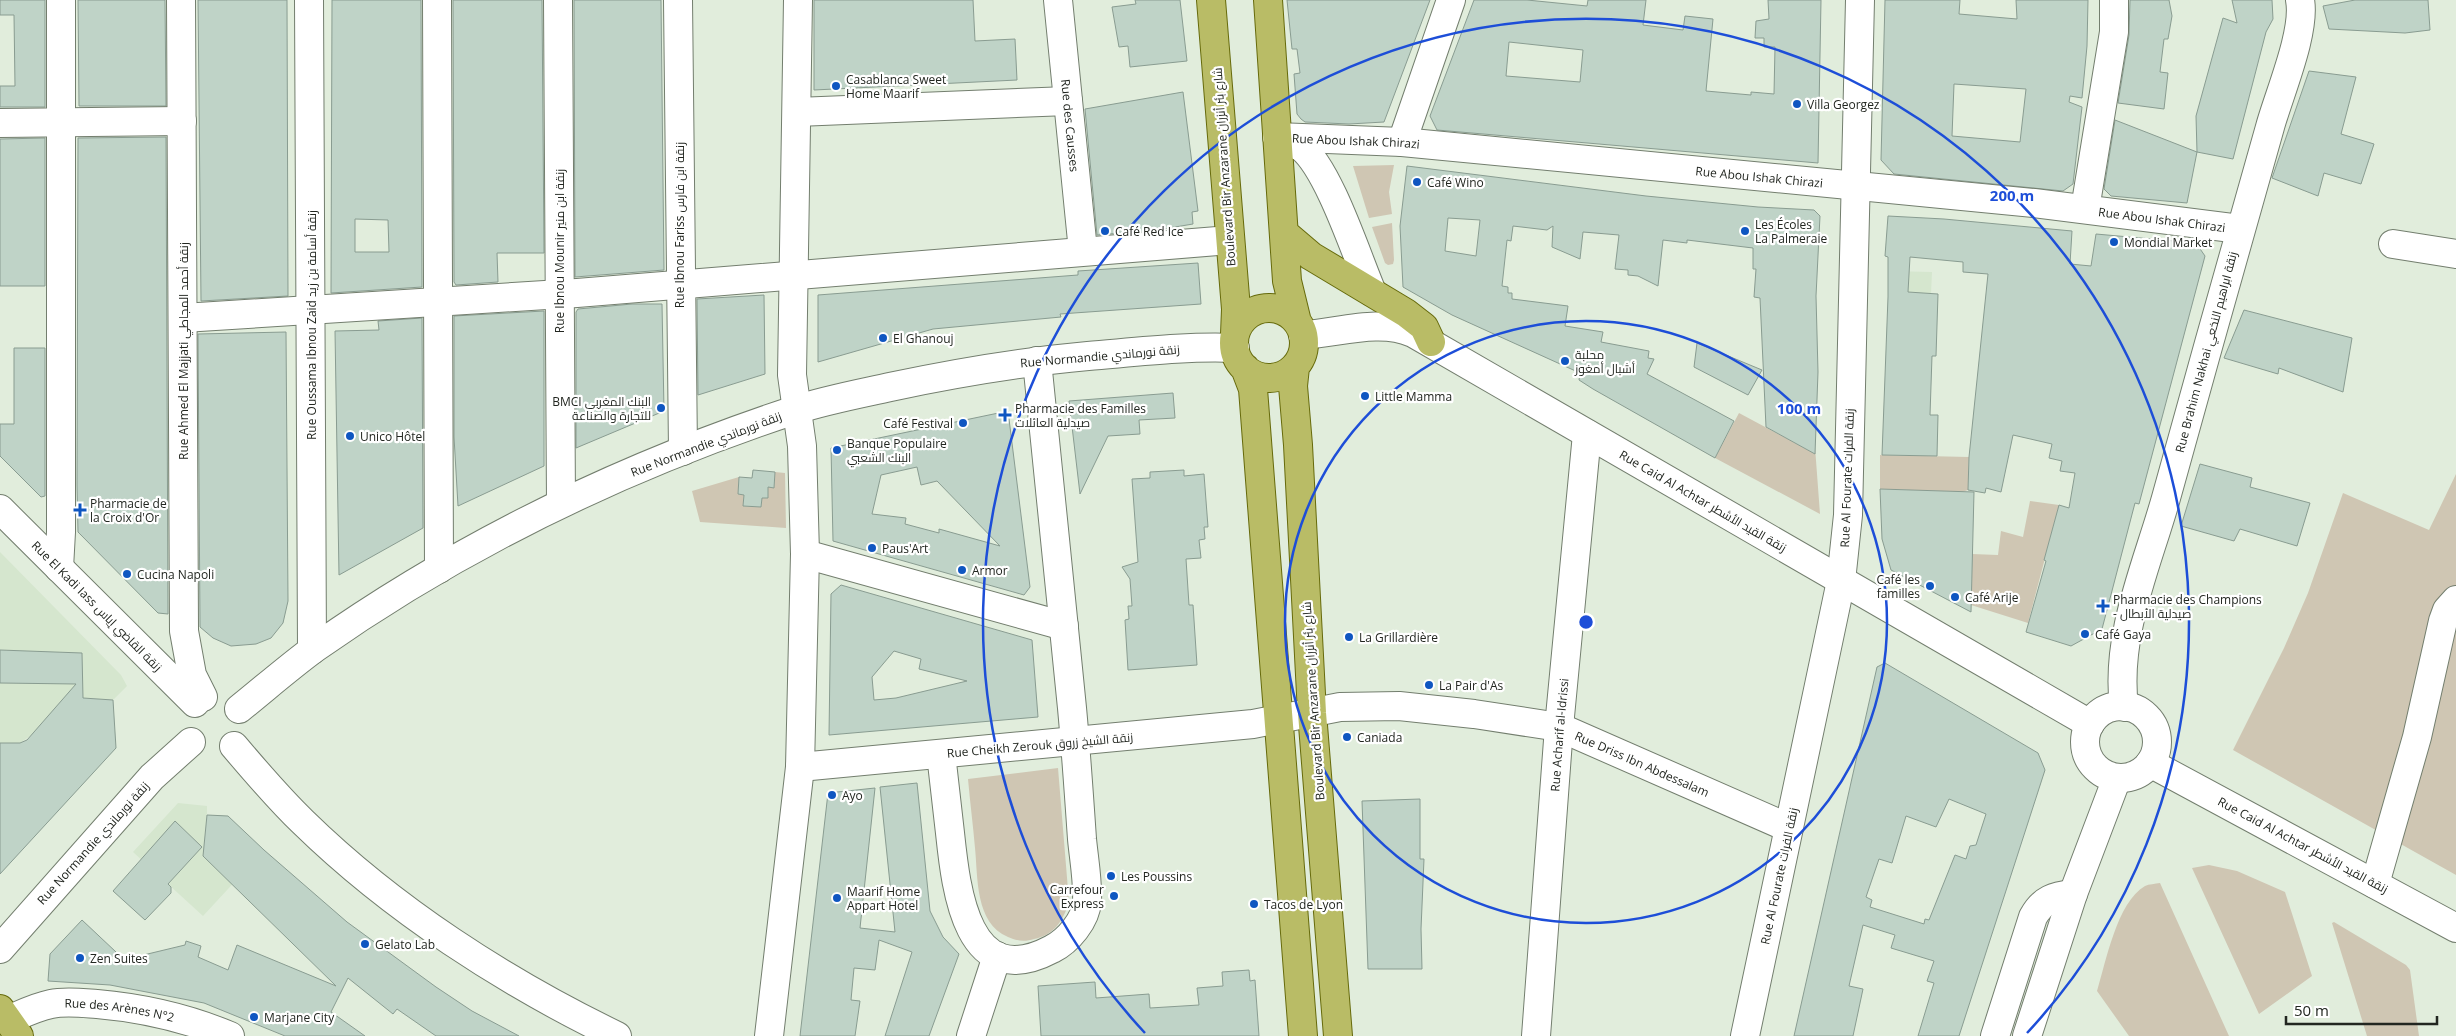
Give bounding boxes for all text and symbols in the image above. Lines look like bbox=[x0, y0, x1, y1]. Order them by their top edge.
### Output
street label: Boulevard Bir Anzarane شارع بئر أنزران bbox=[1209, 67, 1239, 267]
place label: Casablanca Sweet Home Maarif bbox=[846, 71, 946, 102]
street label: Rue des Causses bbox=[1057, 78, 1084, 173]
marker: Casablanca Sweet Home Maarif bbox=[830, 80, 842, 92]
place label: Villa Georgez bbox=[1807, 96, 1880, 113]
marker: Villa Georgez bbox=[1791, 98, 1803, 110]
street label: Rue Abou Ishak Chirazi bbox=[1292, 129, 1421, 152]
street label: Rue Ibnou Fariss زنقة ابن فارس bbox=[671, 142, 688, 308]
street label: Rue Abou Ishak Chirazi bbox=[1695, 162, 1824, 191]
street label: Rue Ibnou Mounir زنقة ابن منير bbox=[551, 169, 568, 333]
place label: Café Wino bbox=[1427, 174, 1484, 191]
marker: Café Wino bbox=[1411, 176, 1423, 188]
text: 200 m bbox=[1990, 185, 2034, 205]
street label: Rue Abou Ishak Chirazi bbox=[2097, 203, 2227, 236]
street label: Rue Oussama Ibnou Zaid زنقة أسامة بن زيد bbox=[303, 210, 320, 440]
place label: Les Écoles La Palmeraie bbox=[1755, 216, 1827, 247]
place label: Café Red Ice bbox=[1115, 223, 1184, 240]
marker: Café Red Ice bbox=[1099, 225, 1111, 237]
marker: Les Écoles La Palmeraie bbox=[1739, 225, 1751, 237]
place label: Mondial Market bbox=[2124, 234, 2212, 251]
marker: Mondial Market bbox=[2108, 236, 2120, 248]
street label: Rue Ahmed El Majjati زنقة أحمد المجاطي bbox=[175, 242, 194, 460]
street label: Rue Brahim Nakhai زنقة ابراهيم النخعي bbox=[2171, 249, 2243, 455]
place label: El Ghanouj bbox=[893, 330, 954, 347]
marker: El Ghanouj bbox=[877, 332, 889, 344]
street label: Rue Normandie زنقة نورماندي bbox=[1019, 341, 1181, 373]
place label: محلبة أشبال أمغوز bbox=[1574, 346, 1635, 377]
marker: محلبة أشبال أمغوز bbox=[1559, 355, 1571, 367]
place label: Little Mamma bbox=[1375, 388, 1452, 405]
marker: Little Mamma bbox=[1359, 390, 1371, 402]
place label: BMCI البنك المغربي للتجارة والصناعة bbox=[552, 393, 651, 424]
text: 100 m bbox=[1777, 398, 1821, 418]
place label: Pharmacie des Familles صيدلية العائلات bbox=[1015, 400, 1146, 431]
marker: BMCI البنك المغربي للتجارة والصناعة bbox=[655, 402, 667, 414]
street label: Rue Normandie زنقة نورماندي bbox=[628, 407, 785, 483]
street label: Rue Al Fourate زنقة الفرات bbox=[1836, 408, 1858, 548]
marker: Pharmacie des Familles صيدلية العائلات bbox=[999, 409, 1011, 421]
place label: Café Festival bbox=[883, 415, 953, 432]
marker: Café Festival bbox=[957, 417, 969, 429]
place label: Unico Hôtel bbox=[360, 428, 425, 445]
marker: Unico Hôtel bbox=[344, 430, 356, 442]
place label: Banque Populaire البنك الشعبي bbox=[847, 435, 947, 468]
marker: Banque Populaire البنك الشعبي bbox=[831, 444, 843, 456]
street label: Rue Caid Al Achtar زنقة القيد الأشطر bbox=[1616, 446, 1790, 556]
place label: Pharmacie de la Croix d'Or bbox=[90, 495, 167, 526]
marker: Pharmacie de la Croix d'Or bbox=[74, 504, 86, 516]
street label: Rue El Kadi Iass زنقة القاضي إياس bbox=[27, 537, 166, 676]
place label: Paus'Art bbox=[882, 540, 928, 557]
marker: Paus'Art bbox=[866, 542, 878, 554]
place label: Armor bbox=[972, 562, 1008, 579]
marker: Armor bbox=[956, 564, 968, 576]
place label: Cucina Napoli bbox=[137, 566, 214, 583]
marker: Cucina Napoli bbox=[121, 568, 133, 580]
place label: Café les familles bbox=[1876, 571, 1920, 602]
marker: Café les familles bbox=[1924, 580, 1936, 592]
place label: Café Arije bbox=[1965, 589, 2019, 606]
marker: Café Arije bbox=[1949, 591, 1961, 603]
place label: Pharmacie des Champions - صيدلية الأبطال bbox=[2113, 591, 2262, 622]
marker: Pharmacie des Champions - صيدلية الأبطال bbox=[2097, 600, 2109, 612]
street label: Boulevard Bir Anzarane شارع بئر أنزران bbox=[1298, 601, 1328, 801]
centre of rings bbox=[1577, 613, 1595, 631]
place label: Café Gaya bbox=[2095, 626, 2151, 643]
marker: Café Gaya bbox=[2079, 628, 2091, 640]
place label: La Grillardière bbox=[1359, 629, 1438, 646]
marker: La Grillardière bbox=[1343, 631, 1355, 643]
place label: La Pair d'As bbox=[1439, 677, 1504, 694]
street label: Rue Acharif al-Idrissi bbox=[1546, 677, 1572, 792]
marker: La Pair d'As bbox=[1423, 679, 1435, 691]
street label: Rue Driss Ibn Abdessalam bbox=[1572, 727, 1712, 800]
street label: Rue Cheikh Zerouk زنقة الشيخ زروق bbox=[946, 728, 1134, 762]
place label: Caniada bbox=[1357, 729, 1402, 746]
marker: Caniada bbox=[1341, 731, 1353, 743]
street label: Rue Normandie زنقة نورماندي bbox=[33, 778, 154, 910]
place label: Ayo bbox=[842, 787, 863, 804]
marker: Ayo bbox=[826, 789, 838, 801]
street label: Rue Caid Al Achtar زنقة القيد الأشطر bbox=[2215, 793, 2391, 897]
street label: Rue Al Fourate زنقة الفرات bbox=[1756, 806, 1802, 946]
place label: Les Poussins bbox=[1121, 868, 1192, 885]
marker: Les Poussins bbox=[1105, 870, 1117, 882]
place label: Carrefour Express bbox=[1050, 881, 1104, 912]
place label: Maarif Home Appart Hotel bbox=[847, 883, 920, 914]
marker: Carrefour Express bbox=[1108, 890, 1120, 902]
marker: Maarif Home Appart Hotel bbox=[831, 892, 843, 904]
place label: Tacos de Lyon bbox=[1264, 896, 1343, 913]
marker: Tacos de Lyon bbox=[1248, 898, 1260, 910]
place label: Gelato Lab bbox=[375, 936, 435, 953]
marker: Gelato Lab bbox=[359, 938, 371, 950]
place label: Zen Suites bbox=[90, 950, 148, 967]
marker: Zen Suites bbox=[74, 952, 86, 964]
street label: Rue des Arènes N°2 bbox=[64, 994, 176, 1025]
scale bar bbox=[2286, 994, 2437, 1026]
text: 50 m bbox=[2294, 1000, 2329, 1020]
place label: Marjane City bbox=[264, 1009, 335, 1026]
marker: Marjane City bbox=[248, 1011, 260, 1023]

